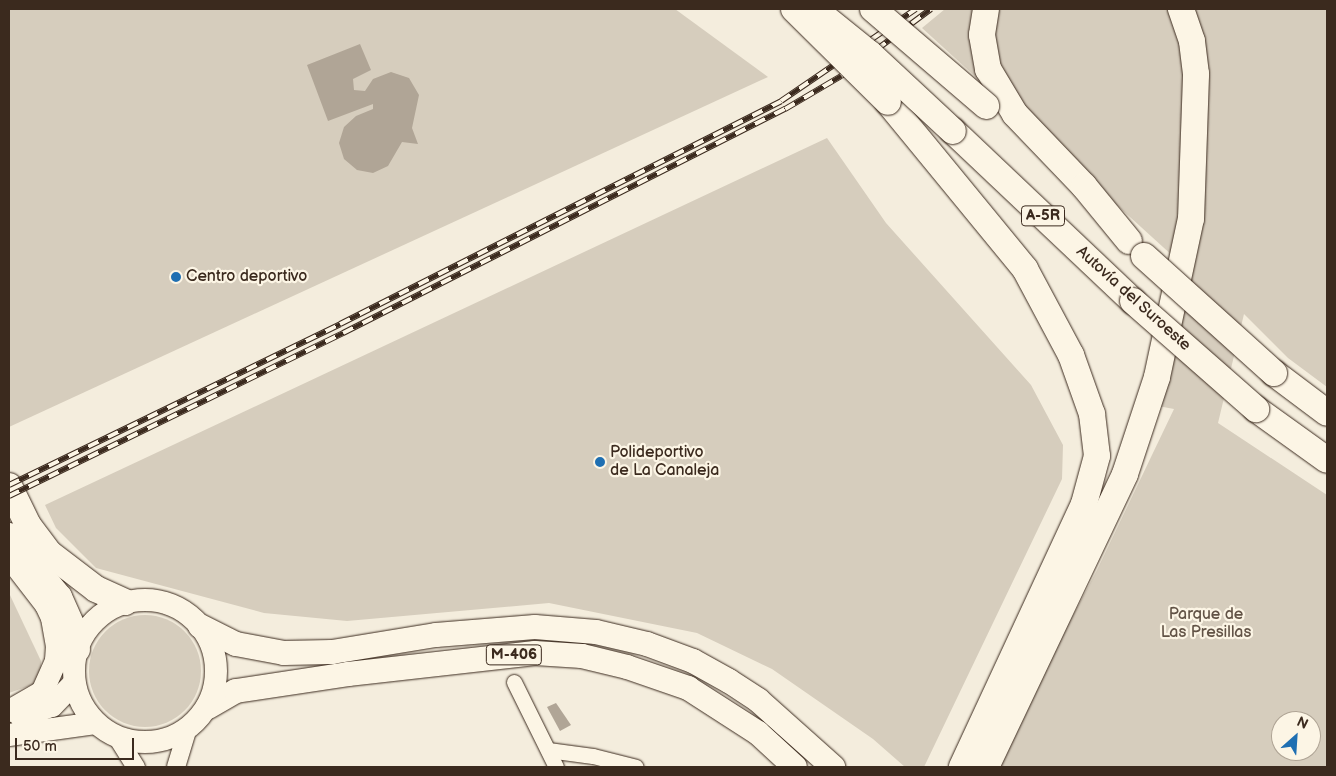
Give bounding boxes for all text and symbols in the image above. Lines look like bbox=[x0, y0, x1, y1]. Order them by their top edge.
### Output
road number: A-5R bbox=[1020, 204, 1066, 228]
street label: Autovía del Suroeste bbox=[1072, 242, 1194, 356]
place label: Centro deportivo bbox=[186, 267, 307, 287]
marker: Centro deportivo bbox=[170, 271, 182, 283]
place label: Polideportivo de La Canaleja bbox=[610, 443, 719, 481]
marker: Polideportivo de La Canaleja bbox=[594, 456, 606, 468]
park label: Parque de Las Presillas bbox=[1161, 605, 1251, 643]
road number: M-406 bbox=[485, 642, 543, 668]
north arrow bbox=[1271, 711, 1321, 761]
text: N bbox=[1294, 713, 1311, 733]
scale bar bbox=[18, 728, 136, 760]
text: 50 m bbox=[23, 737, 57, 756]

